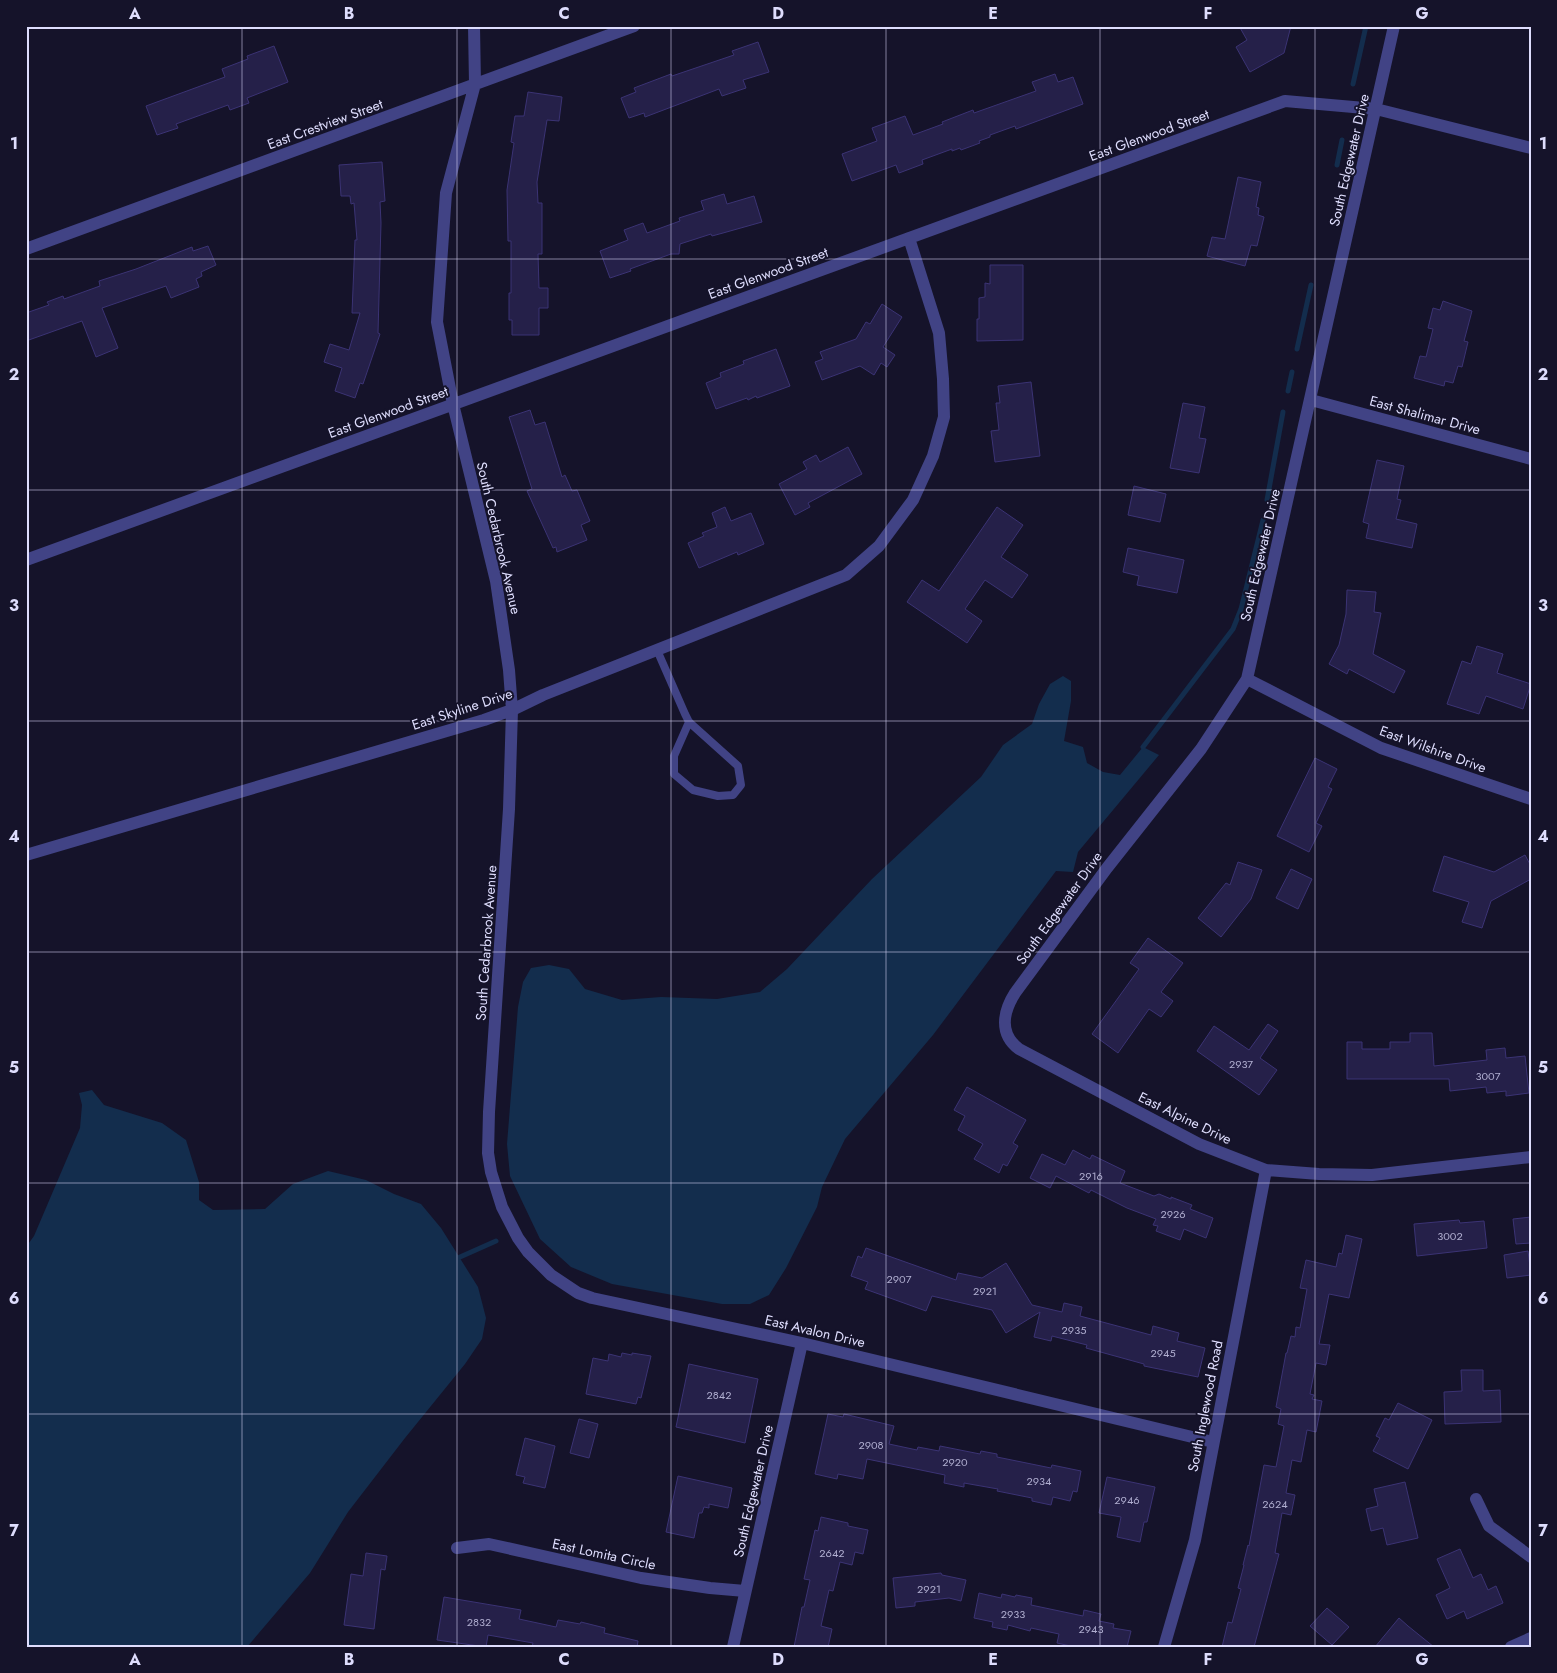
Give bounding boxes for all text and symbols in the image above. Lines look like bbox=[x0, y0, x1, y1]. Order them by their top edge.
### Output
text: A bbox=[128, 2, 141, 25]
text: B bbox=[344, 2, 354, 25]
text: C bbox=[558, 2, 570, 25]
text: D bbox=[772, 2, 784, 25]
text: E bbox=[988, 2, 998, 25]
text: F bbox=[1204, 2, 1212, 25]
text: G bbox=[1415, 2, 1429, 25]
street label: South Edgewater Drive bbox=[1324, 92, 1374, 228]
street label: East Crestview Street bbox=[264, 94, 386, 154]
street label: East Glenwood Street bbox=[1086, 104, 1212, 166]
text: 1 bbox=[10, 132, 18, 155]
text: 1 bbox=[1539, 132, 1547, 155]
street label: East Glenwood Street bbox=[705, 242, 831, 304]
text: 2 bbox=[9, 363, 19, 386]
text: 2 bbox=[1538, 363, 1548, 386]
street label: East Glenwood Street bbox=[325, 381, 451, 443]
street label: East Shalimar Drive bbox=[1367, 391, 1483, 439]
street label: South Cedarbrook Avenue bbox=[472, 460, 526, 616]
street label: South Edgewater Drive bbox=[1235, 487, 1285, 623]
text: 3 bbox=[9, 594, 19, 617]
text: 3 bbox=[1538, 594, 1548, 617]
street label: East Skyline Drive bbox=[409, 683, 515, 735]
street label: East Wilshire Drive bbox=[1377, 720, 1489, 778]
text: 4 bbox=[8, 825, 20, 848]
text: 4 bbox=[1537, 825, 1549, 848]
street label: South Edgewater Drive bbox=[1011, 847, 1107, 969]
street label: South Cedarbrook Avenue bbox=[471, 865, 501, 1021]
text: 5 bbox=[9, 1056, 19, 1079]
house number: 2937 bbox=[1229, 1056, 1253, 1072]
text: 5 bbox=[1538, 1056, 1548, 1079]
house number: 3007 bbox=[1476, 1068, 1501, 1084]
street label: East Alpine Drive bbox=[1135, 1087, 1235, 1149]
house number: 2916 bbox=[1079, 1168, 1103, 1184]
house number: 2926 bbox=[1160, 1206, 1186, 1222]
house number: 3002 bbox=[1437, 1228, 1463, 1244]
house number: 2907 bbox=[887, 1271, 912, 1287]
house number: 2921 bbox=[973, 1283, 997, 1299]
text: 6 bbox=[9, 1287, 19, 1310]
text: 6 bbox=[1538, 1287, 1548, 1310]
street label: East Avalon Drive bbox=[763, 1310, 867, 1352]
house number: 2935 bbox=[1062, 1322, 1086, 1338]
street label: South Inglewood Road bbox=[1182, 1339, 1228, 1473]
house number: 2945 bbox=[1150, 1345, 1176, 1361]
house number: 2842 bbox=[707, 1387, 731, 1403]
street label: South Edgewater Drive bbox=[728, 1423, 778, 1559]
house number: 2908 bbox=[858, 1437, 884, 1453]
house number: 2920 bbox=[942, 1454, 968, 1470]
house number: 2934 bbox=[1026, 1473, 1052, 1489]
house number: 2946 bbox=[1114, 1492, 1140, 1508]
house number: 2624 bbox=[1262, 1496, 1288, 1512]
text: 7 bbox=[9, 1519, 19, 1542]
text: 7 bbox=[1538, 1519, 1548, 1542]
street label: East Lomita Circle bbox=[550, 1533, 658, 1575]
house number: 2642 bbox=[819, 1545, 845, 1561]
house number: 2921 bbox=[917, 1581, 941, 1597]
house number: 2933 bbox=[1001, 1606, 1025, 1622]
house number: 2832 bbox=[467, 1614, 491, 1630]
house number: 2943 bbox=[1078, 1621, 1104, 1637]
text: A bbox=[128, 1648, 141, 1671]
text: B bbox=[344, 1648, 354, 1671]
text: C bbox=[558, 1648, 570, 1671]
text: D bbox=[772, 1648, 784, 1671]
text: E bbox=[988, 1648, 998, 1671]
text: F bbox=[1204, 1648, 1212, 1671]
text: G bbox=[1415, 1648, 1429, 1671]

